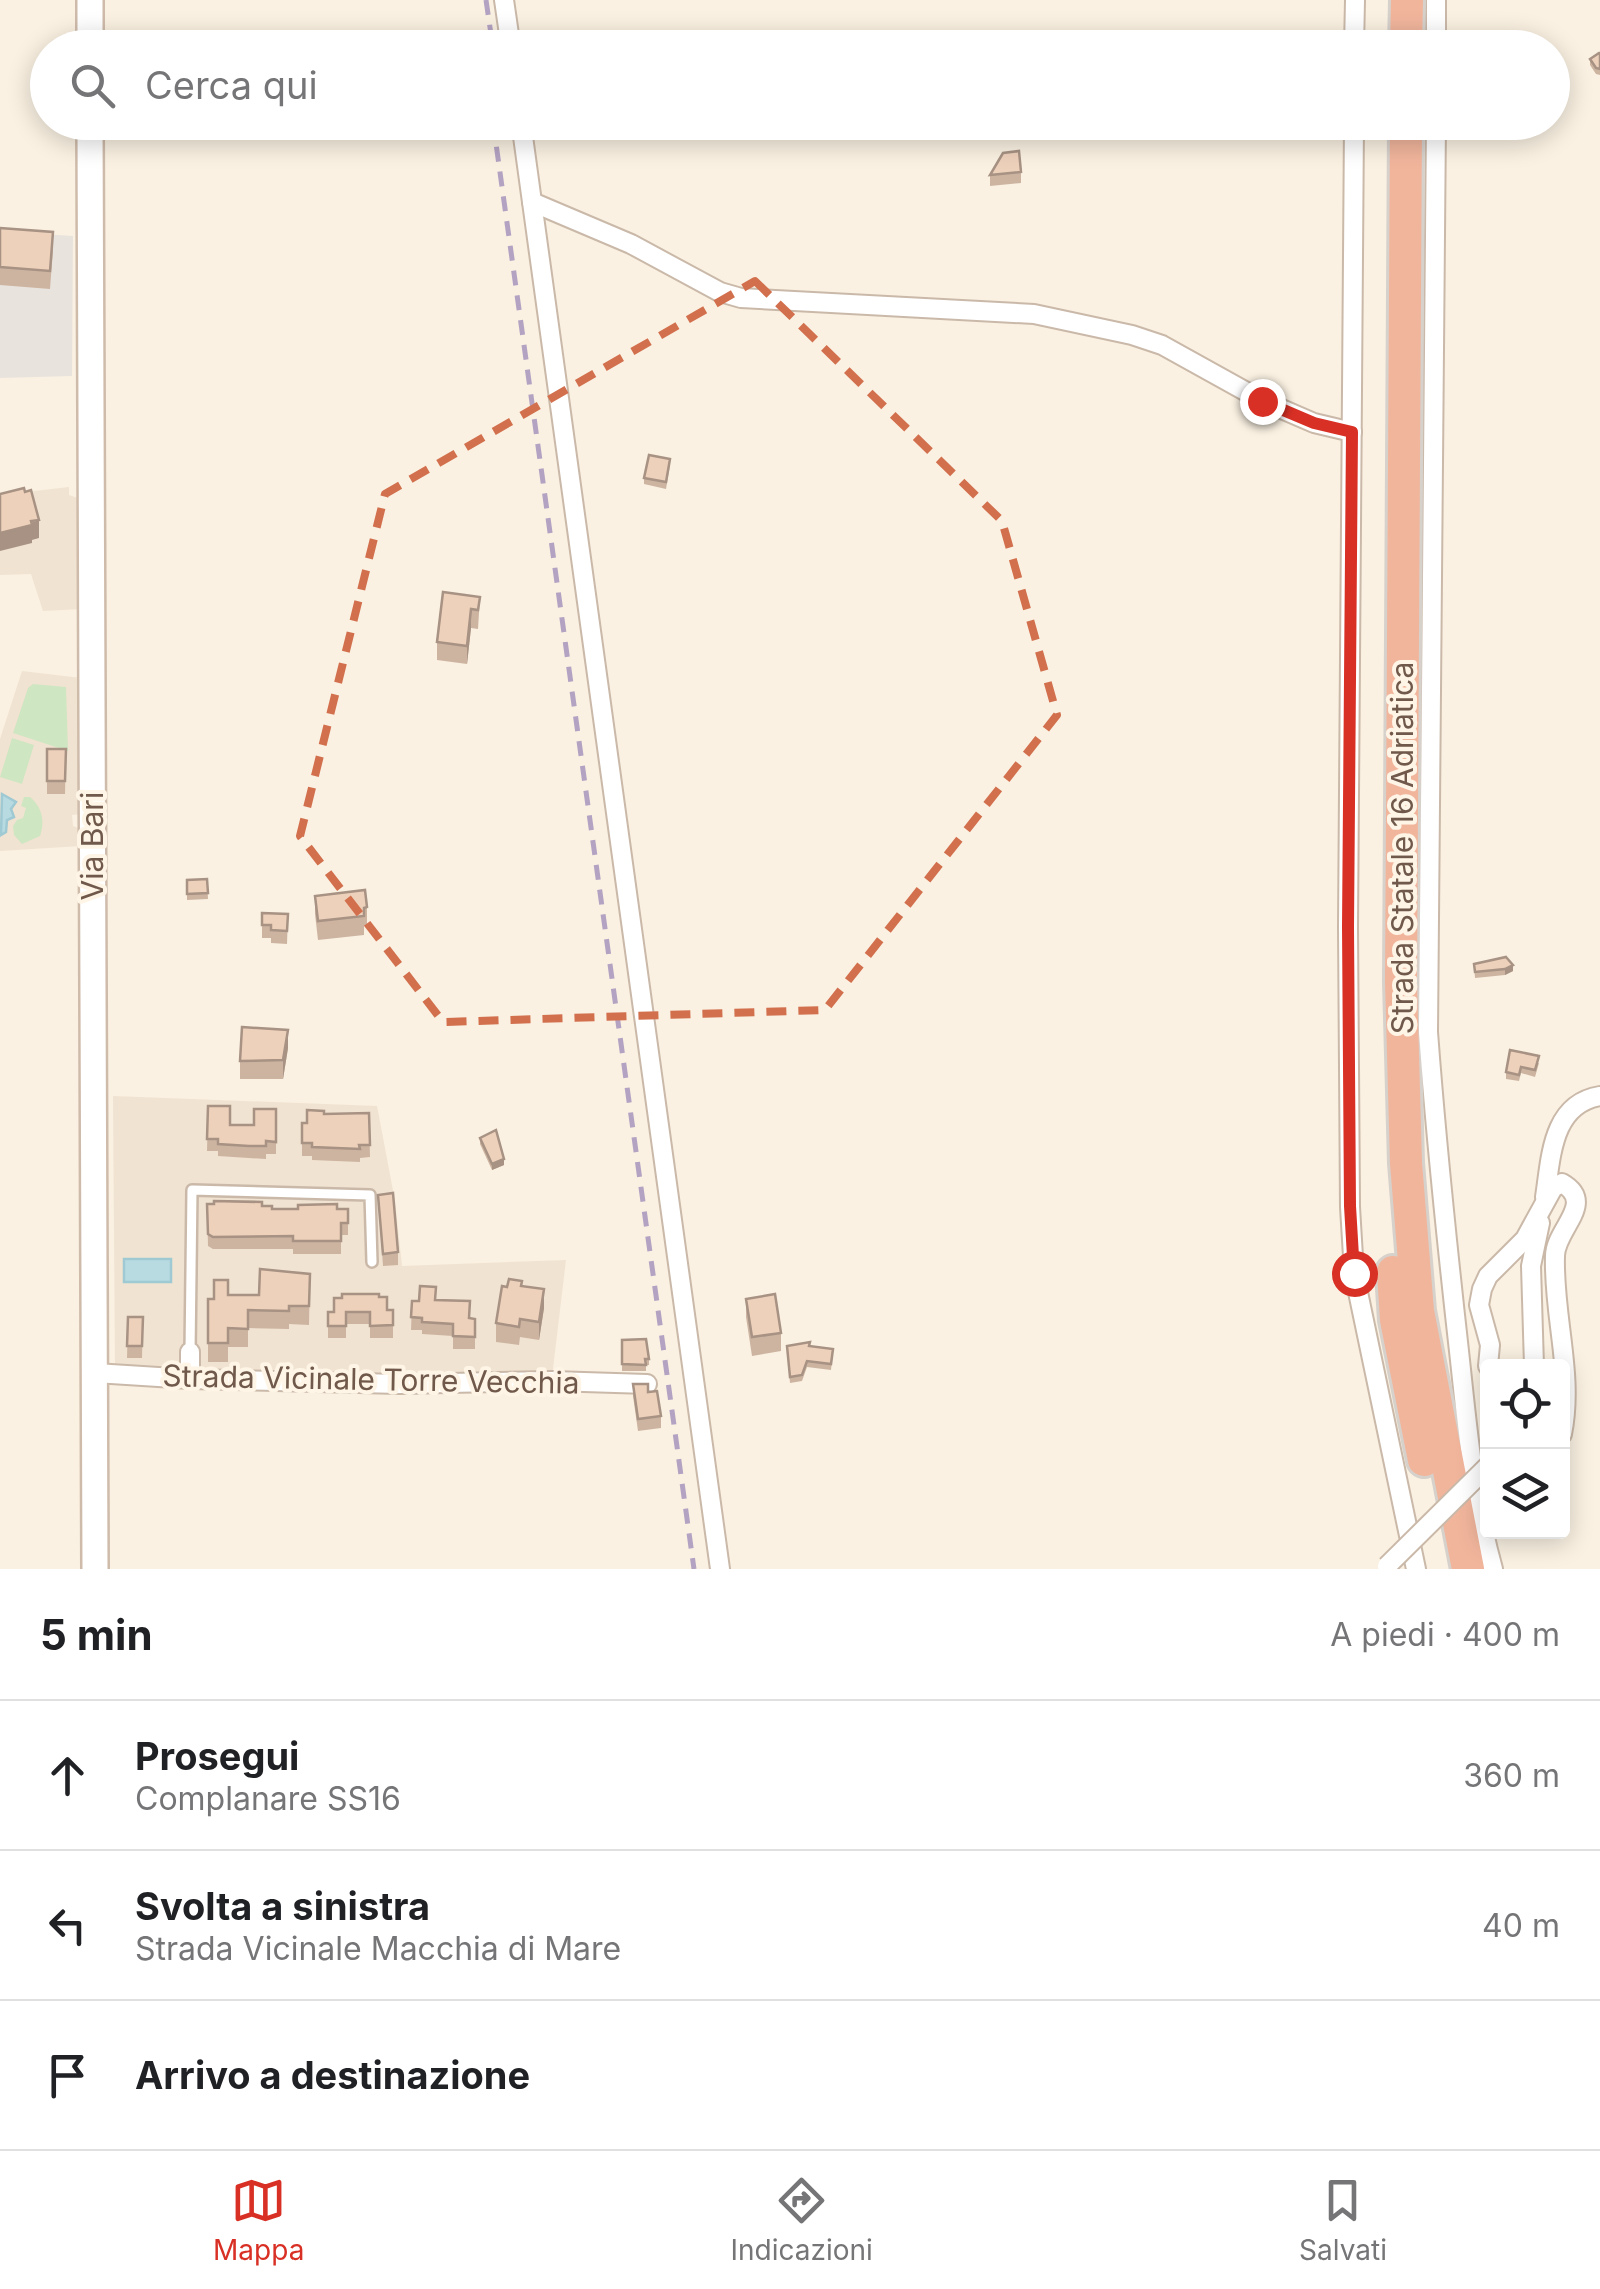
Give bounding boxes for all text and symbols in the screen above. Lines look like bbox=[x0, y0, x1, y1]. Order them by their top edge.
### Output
search box bbox=[30, 30, 1570, 140]
icon: search bbox=[65, 58, 120, 113]
text: Cerca qui bbox=[145, 62, 318, 108]
route end bbox=[1240, 379, 1286, 425]
street label: Strada Statale 16 Adriatica bbox=[1384, 662, 1420, 1034]
street label: Via Bari bbox=[74, 792, 110, 900]
route start bbox=[1332, 1251, 1378, 1297]
street label: Strada Vicinale Torre Vecchia bbox=[162, 1357, 580, 1401]
map controls bbox=[1480, 1359, 1570, 1539]
button: locate bbox=[1480, 1359, 1570, 1449]
button: layers bbox=[1480, 1449, 1570, 1539]
text: 5 min bbox=[40, 1609, 153, 1660]
text: A piedi · 400 m bbox=[1330, 1615, 1560, 1654]
text: Prosegui bbox=[135, 1733, 299, 1779]
icon: ahead bbox=[40, 1748, 95, 1803]
text: 360 m bbox=[1463, 1756, 1560, 1795]
text: Complanare SS16 bbox=[135, 1779, 401, 1818]
text: Svolta a sinistra bbox=[135, 1883, 430, 1929]
icon: left bbox=[40, 1898, 95, 1953]
text: 40 m bbox=[1482, 1906, 1560, 1945]
text: Strada Vicinale Macchia di Mare bbox=[135, 1929, 621, 1968]
icon: arrive bbox=[40, 2048, 95, 2103]
text: Arrivo a destinazione bbox=[135, 2052, 530, 2098]
tab: Mappa bbox=[213, 2173, 304, 2267]
tab: Indicazioni bbox=[731, 2173, 873, 2267]
tab: Salvati bbox=[1299, 2173, 1387, 2267]

